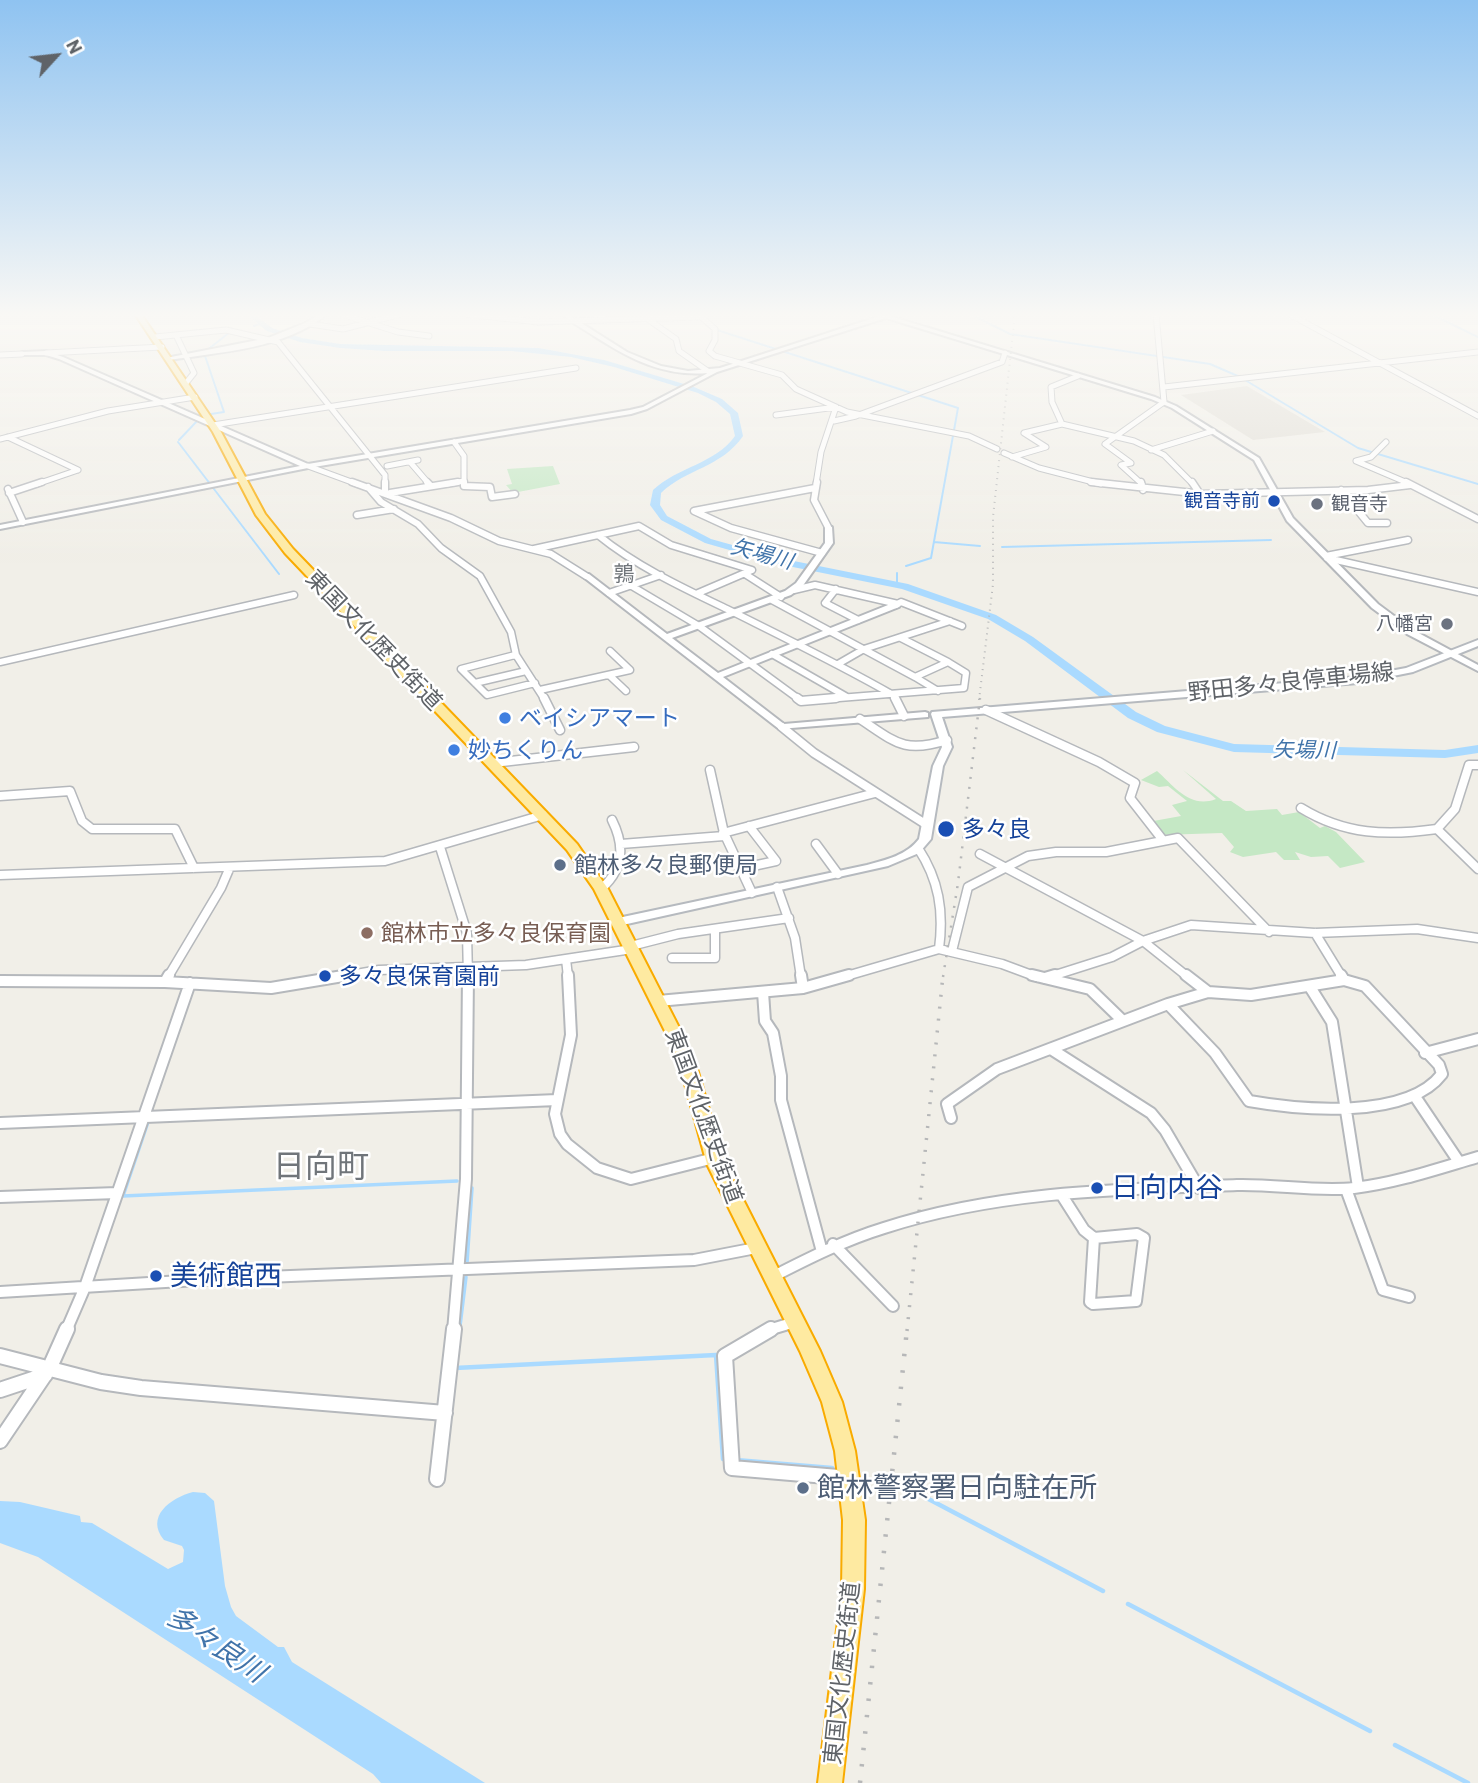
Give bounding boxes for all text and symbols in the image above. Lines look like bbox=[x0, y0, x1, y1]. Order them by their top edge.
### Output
north arrow bbox=[21, 21, 91, 91]
text: N bbox=[62, 35, 88, 57]
place label: 観音寺前 bbox=[1184, 490, 1260, 512]
marker: 観音寺前 bbox=[1266, 493, 1282, 509]
place label: 観音寺 bbox=[1331, 493, 1388, 515]
marker: 観音寺 bbox=[1309, 496, 1325, 512]
water label: 矢場川 bbox=[728, 534, 796, 574]
district label: 鶉 bbox=[614, 561, 634, 587]
street label: 東国文化歴史街道 bbox=[300, 564, 448, 716]
place label: 八幡宮 bbox=[1376, 613, 1433, 635]
marker: 八幡宮 bbox=[1439, 616, 1455, 632]
street label: 野田多々良停車場線 bbox=[1187, 657, 1395, 707]
place label: ベイシアマート bbox=[519, 704, 680, 732]
marker: ベイシアマート bbox=[497, 710, 513, 726]
place label: 妙ちくりん bbox=[468, 736, 583, 764]
water label: 矢場川 bbox=[1272, 737, 1336, 763]
marker: 妙ちくりん bbox=[446, 742, 462, 758]
place label: 多々良 bbox=[962, 815, 1031, 843]
marker: 多々良 bbox=[936, 819, 956, 839]
place label: 館林多々良郵便局 bbox=[574, 851, 758, 879]
marker: 館林多々良郵便局 bbox=[552, 857, 568, 873]
place label: 館林市立多々良保育園 bbox=[381, 919, 611, 947]
marker: 館林市立多々良保育園 bbox=[359, 925, 375, 941]
place label: 多々良保育園前 bbox=[339, 962, 500, 990]
marker: 多々良保育園前 bbox=[317, 968, 333, 984]
street label: 東国文化歴史街道 bbox=[660, 1025, 748, 1207]
district label: 日向町 bbox=[273, 1147, 369, 1185]
place label: 日向内谷 bbox=[1111, 1171, 1223, 1205]
marker: 日向内谷 bbox=[1089, 1180, 1105, 1196]
place label: 美術館西 bbox=[170, 1259, 282, 1293]
marker: 美術館西 bbox=[148, 1268, 164, 1284]
place label: 館林警察署日向駐在所 bbox=[817, 1471, 1097, 1505]
marker: 館林警察署日向駐在所 bbox=[795, 1480, 811, 1496]
street label: 東国文化歴史街道 bbox=[819, 1580, 865, 1766]
water label: 多々良川 bbox=[160, 1599, 272, 1689]

